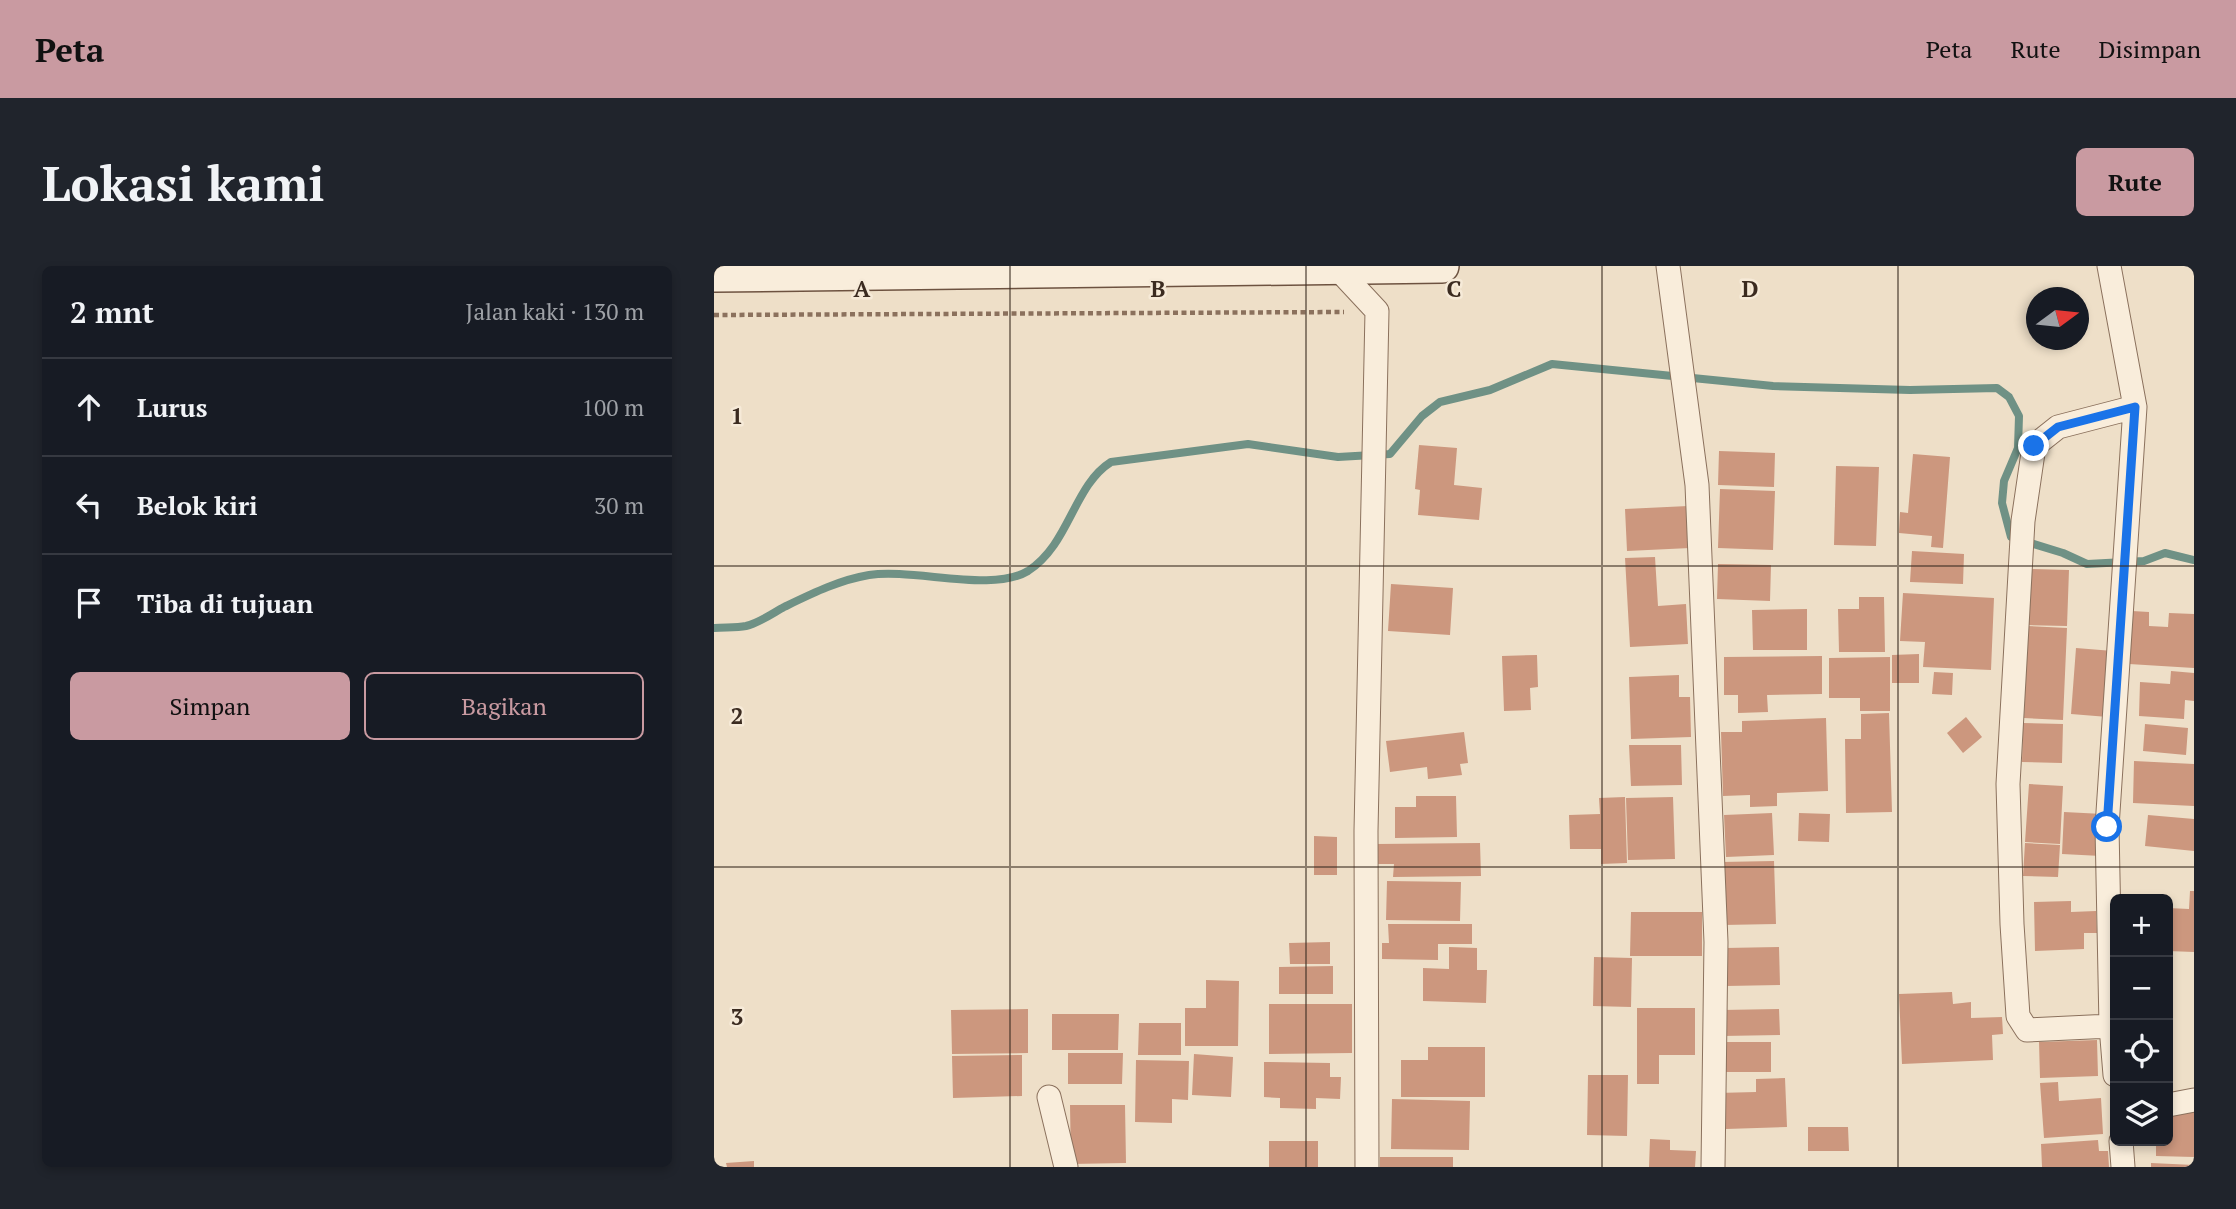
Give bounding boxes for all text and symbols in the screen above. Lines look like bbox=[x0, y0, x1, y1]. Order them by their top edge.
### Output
text: Peta bbox=[35, 28, 104, 71]
text: Peta bbox=[1926, 33, 1972, 65]
text: Rute bbox=[2010, 33, 2060, 65]
text: Disimpan bbox=[2098, 33, 2201, 65]
button: Rute bbox=[2076, 148, 2194, 216]
text: Lokasi kami bbox=[42, 150, 325, 215]
text: A bbox=[854, 273, 871, 304]
text: B bbox=[1151, 273, 1166, 304]
text: C bbox=[1447, 273, 1462, 304]
text: D bbox=[1742, 273, 1759, 304]
north arrow bbox=[2026, 287, 2089, 350]
text: 2 mnt bbox=[70, 292, 154, 332]
text: Jalan kaki · 130 m bbox=[466, 296, 644, 327]
icon: ahead bbox=[70, 388, 108, 426]
text: Lurus bbox=[137, 390, 207, 424]
text: 100 m bbox=[582, 392, 644, 423]
text: 1 bbox=[731, 400, 744, 431]
route end bbox=[2018, 430, 2049, 461]
icon: left bbox=[70, 486, 108, 524]
text: Belok kiri bbox=[137, 488, 258, 522]
text: 30 m bbox=[594, 490, 644, 521]
icon: arrive bbox=[70, 584, 108, 622]
text: Tiba di tujuan bbox=[137, 586, 313, 620]
button: Simpan bbox=[70, 672, 350, 740]
button: Bagikan bbox=[364, 672, 644, 740]
text: 2 bbox=[731, 700, 744, 731]
route start bbox=[2091, 811, 2122, 842]
map controls bbox=[2110, 894, 2173, 1146]
button: + bbox=[2110, 894, 2173, 957]
button: − bbox=[2110, 957, 2173, 1020]
text: 3 bbox=[731, 1001, 744, 1032]
button: locate bbox=[2110, 1020, 2173, 1083]
button: layers bbox=[2110, 1083, 2173, 1146]

